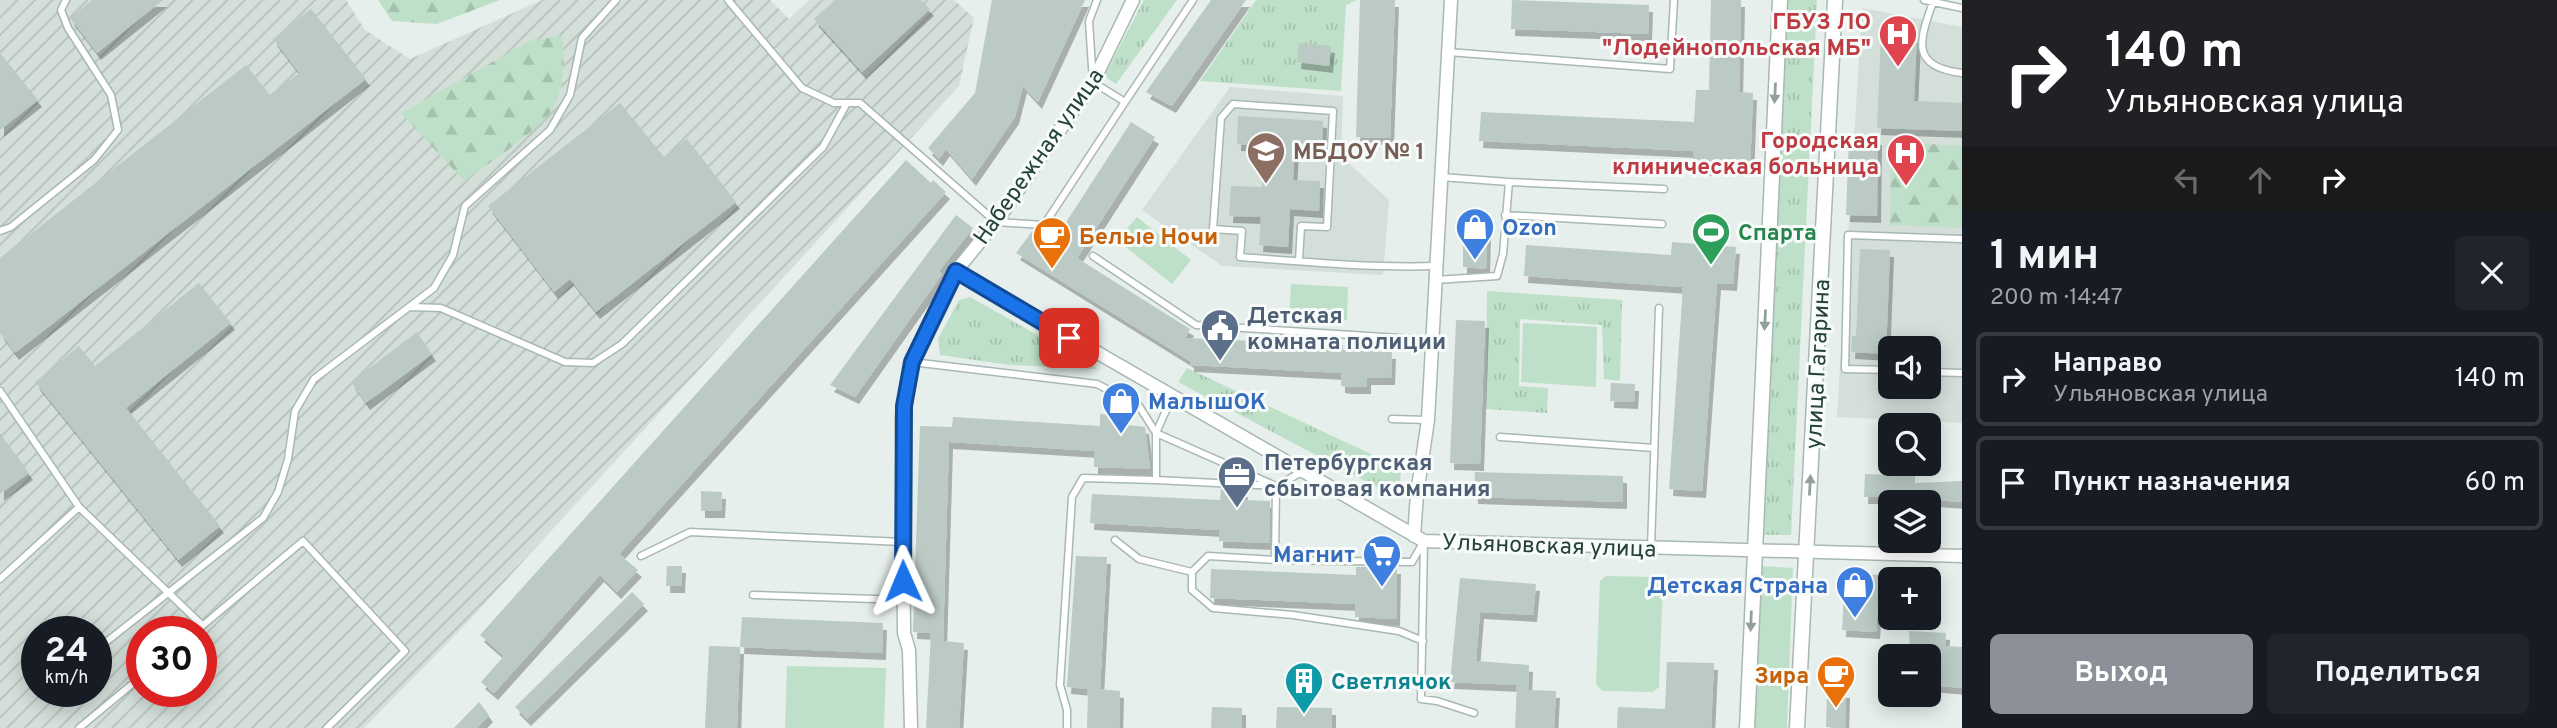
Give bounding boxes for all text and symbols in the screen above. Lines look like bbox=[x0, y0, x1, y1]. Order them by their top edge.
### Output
place label: ГБУЗ ЛО "Лодейнопольская МБ" bbox=[1602, 9, 1871, 64]
hospital icon: ГБУЗ ЛО "Лодейнопольская МБ" bbox=[1877, 13, 1919, 68]
text: 140 m bbox=[2105, 23, 2244, 85]
icon: right bbox=[1990, 28, 2081, 119]
street label: Набережная улица bbox=[968, 64, 1112, 251]
one-way arrow bbox=[1770, 82, 1781, 104]
text: Ульяновская улица bbox=[2105, 84, 2404, 124]
place label: Городская клиническая больница bbox=[1612, 128, 1879, 183]
school or university icon: МБДОУ № 1 bbox=[1245, 130, 1287, 185]
hospital icon: Городская клиническая больница bbox=[1885, 132, 1927, 187]
place label: МБДОУ № 1 bbox=[1293, 139, 1425, 168]
icon: left bbox=[2168, 161, 2206, 199]
icon: ahead bbox=[2241, 161, 2279, 199]
icon: right bbox=[2314, 161, 2352, 199]
shop icon: Ozon bbox=[1454, 206, 1496, 261]
sports icon: Спарта bbox=[1690, 211, 1732, 266]
cafe icon: Белые Ночи bbox=[1031, 215, 1073, 270]
place label: Ozon bbox=[1502, 215, 1557, 244]
place label: Спарта bbox=[1738, 220, 1817, 249]
place label: Белые Ночи bbox=[1079, 224, 1218, 253]
text: 1 мин bbox=[1990, 231, 2099, 284]
button: close bbox=[2455, 236, 2529, 310]
street label: улица Гагарина bbox=[1801, 278, 1838, 450]
text: 200 m · 14:47 bbox=[1990, 284, 2123, 313]
place label: Детская комната полиции bbox=[1247, 303, 1446, 358]
public building icon: Детская комната полиции bbox=[1199, 307, 1241, 362]
pin bbox=[1039, 308, 1099, 368]
one-way arrow bbox=[1760, 309, 1771, 331]
icon: arrive bbox=[1050, 319, 1088, 357]
map controls bbox=[1878, 336, 1941, 707]
button: sound bbox=[1878, 336, 1941, 399]
text: Направо bbox=[2053, 348, 2162, 381]
icon: right bbox=[1994, 360, 2032, 398]
text: 140 m bbox=[2455, 363, 2525, 396]
shop icon: МалышОК bbox=[1100, 380, 1142, 435]
text: Ульяновская улица bbox=[2053, 381, 2268, 410]
place label: МалышОК bbox=[1148, 389, 1266, 418]
button: search bbox=[1878, 413, 1941, 476]
place label: Петербургская сбытовая компания bbox=[1264, 450, 1490, 505]
office icon: Петербургская сбытовая компания bbox=[1216, 454, 1258, 509]
icon: arrive bbox=[1994, 464, 2032, 502]
text: Пункт назначения bbox=[2053, 467, 2291, 500]
text: 60 m bbox=[2465, 467, 2525, 500]
one-way arrow bbox=[1805, 474, 1816, 496]
button: layers bbox=[1878, 490, 1941, 553]
street label: Ульяновская улица bbox=[1441, 529, 1657, 566]
supermarket icon: Магнит bbox=[1361, 533, 1403, 588]
place label: Магнит bbox=[1273, 542, 1355, 571]
position arrow bbox=[866, 544, 940, 618]
shop icon: Детская Страна bbox=[1834, 564, 1876, 619]
button: + bbox=[1878, 567, 1941, 630]
place label: Детская Страна bbox=[1647, 573, 1828, 602]
one-way arrow bbox=[1746, 610, 1757, 632]
speed limit sign: 30 bbox=[126, 616, 217, 707]
text: 24 bbox=[45, 630, 88, 674]
button: Выход bbox=[1990, 634, 2253, 714]
button: Поделиться bbox=[2267, 634, 2529, 714]
button: − bbox=[1878, 644, 1941, 707]
cafe icon: Зира bbox=[1815, 654, 1857, 709]
building icon: Светлячок bbox=[1283, 660, 1325, 715]
place label: Зира bbox=[1754, 663, 1809, 692]
text: km/h bbox=[45, 667, 88, 690]
place label: Светлячок bbox=[1331, 669, 1452, 698]

